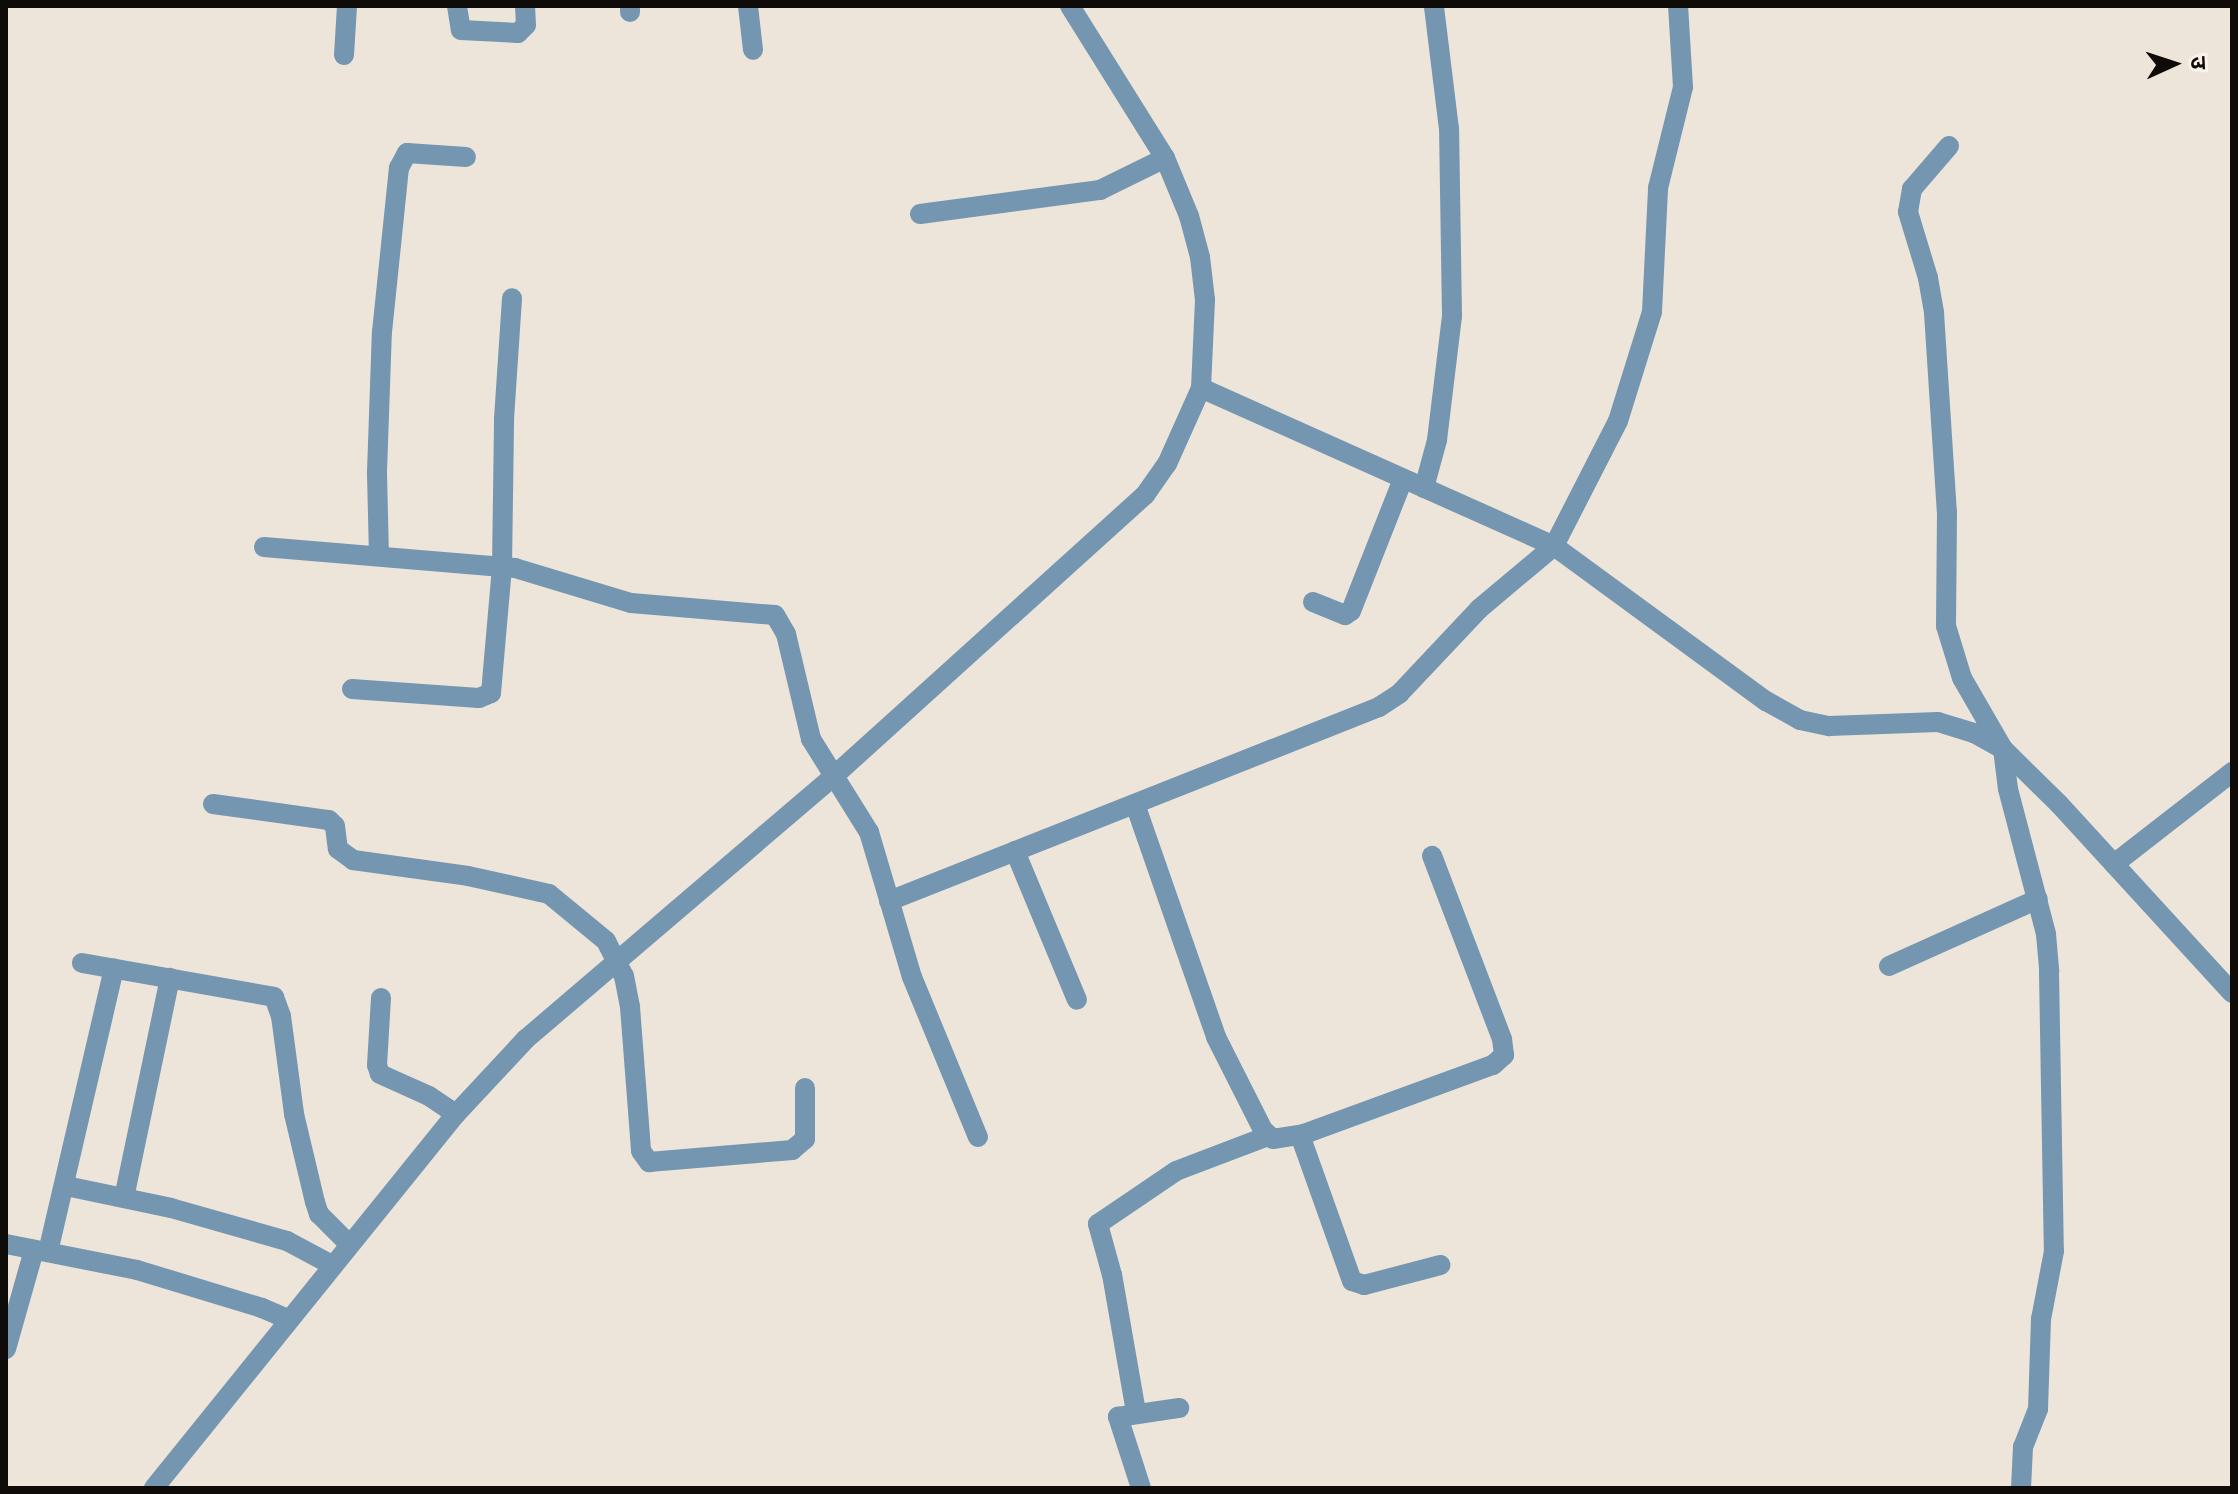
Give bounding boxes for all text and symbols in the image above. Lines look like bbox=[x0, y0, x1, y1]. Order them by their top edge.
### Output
north arrow bbox=[2134, 24, 2214, 104]
text: उ bbox=[2185, 56, 2212, 70]

